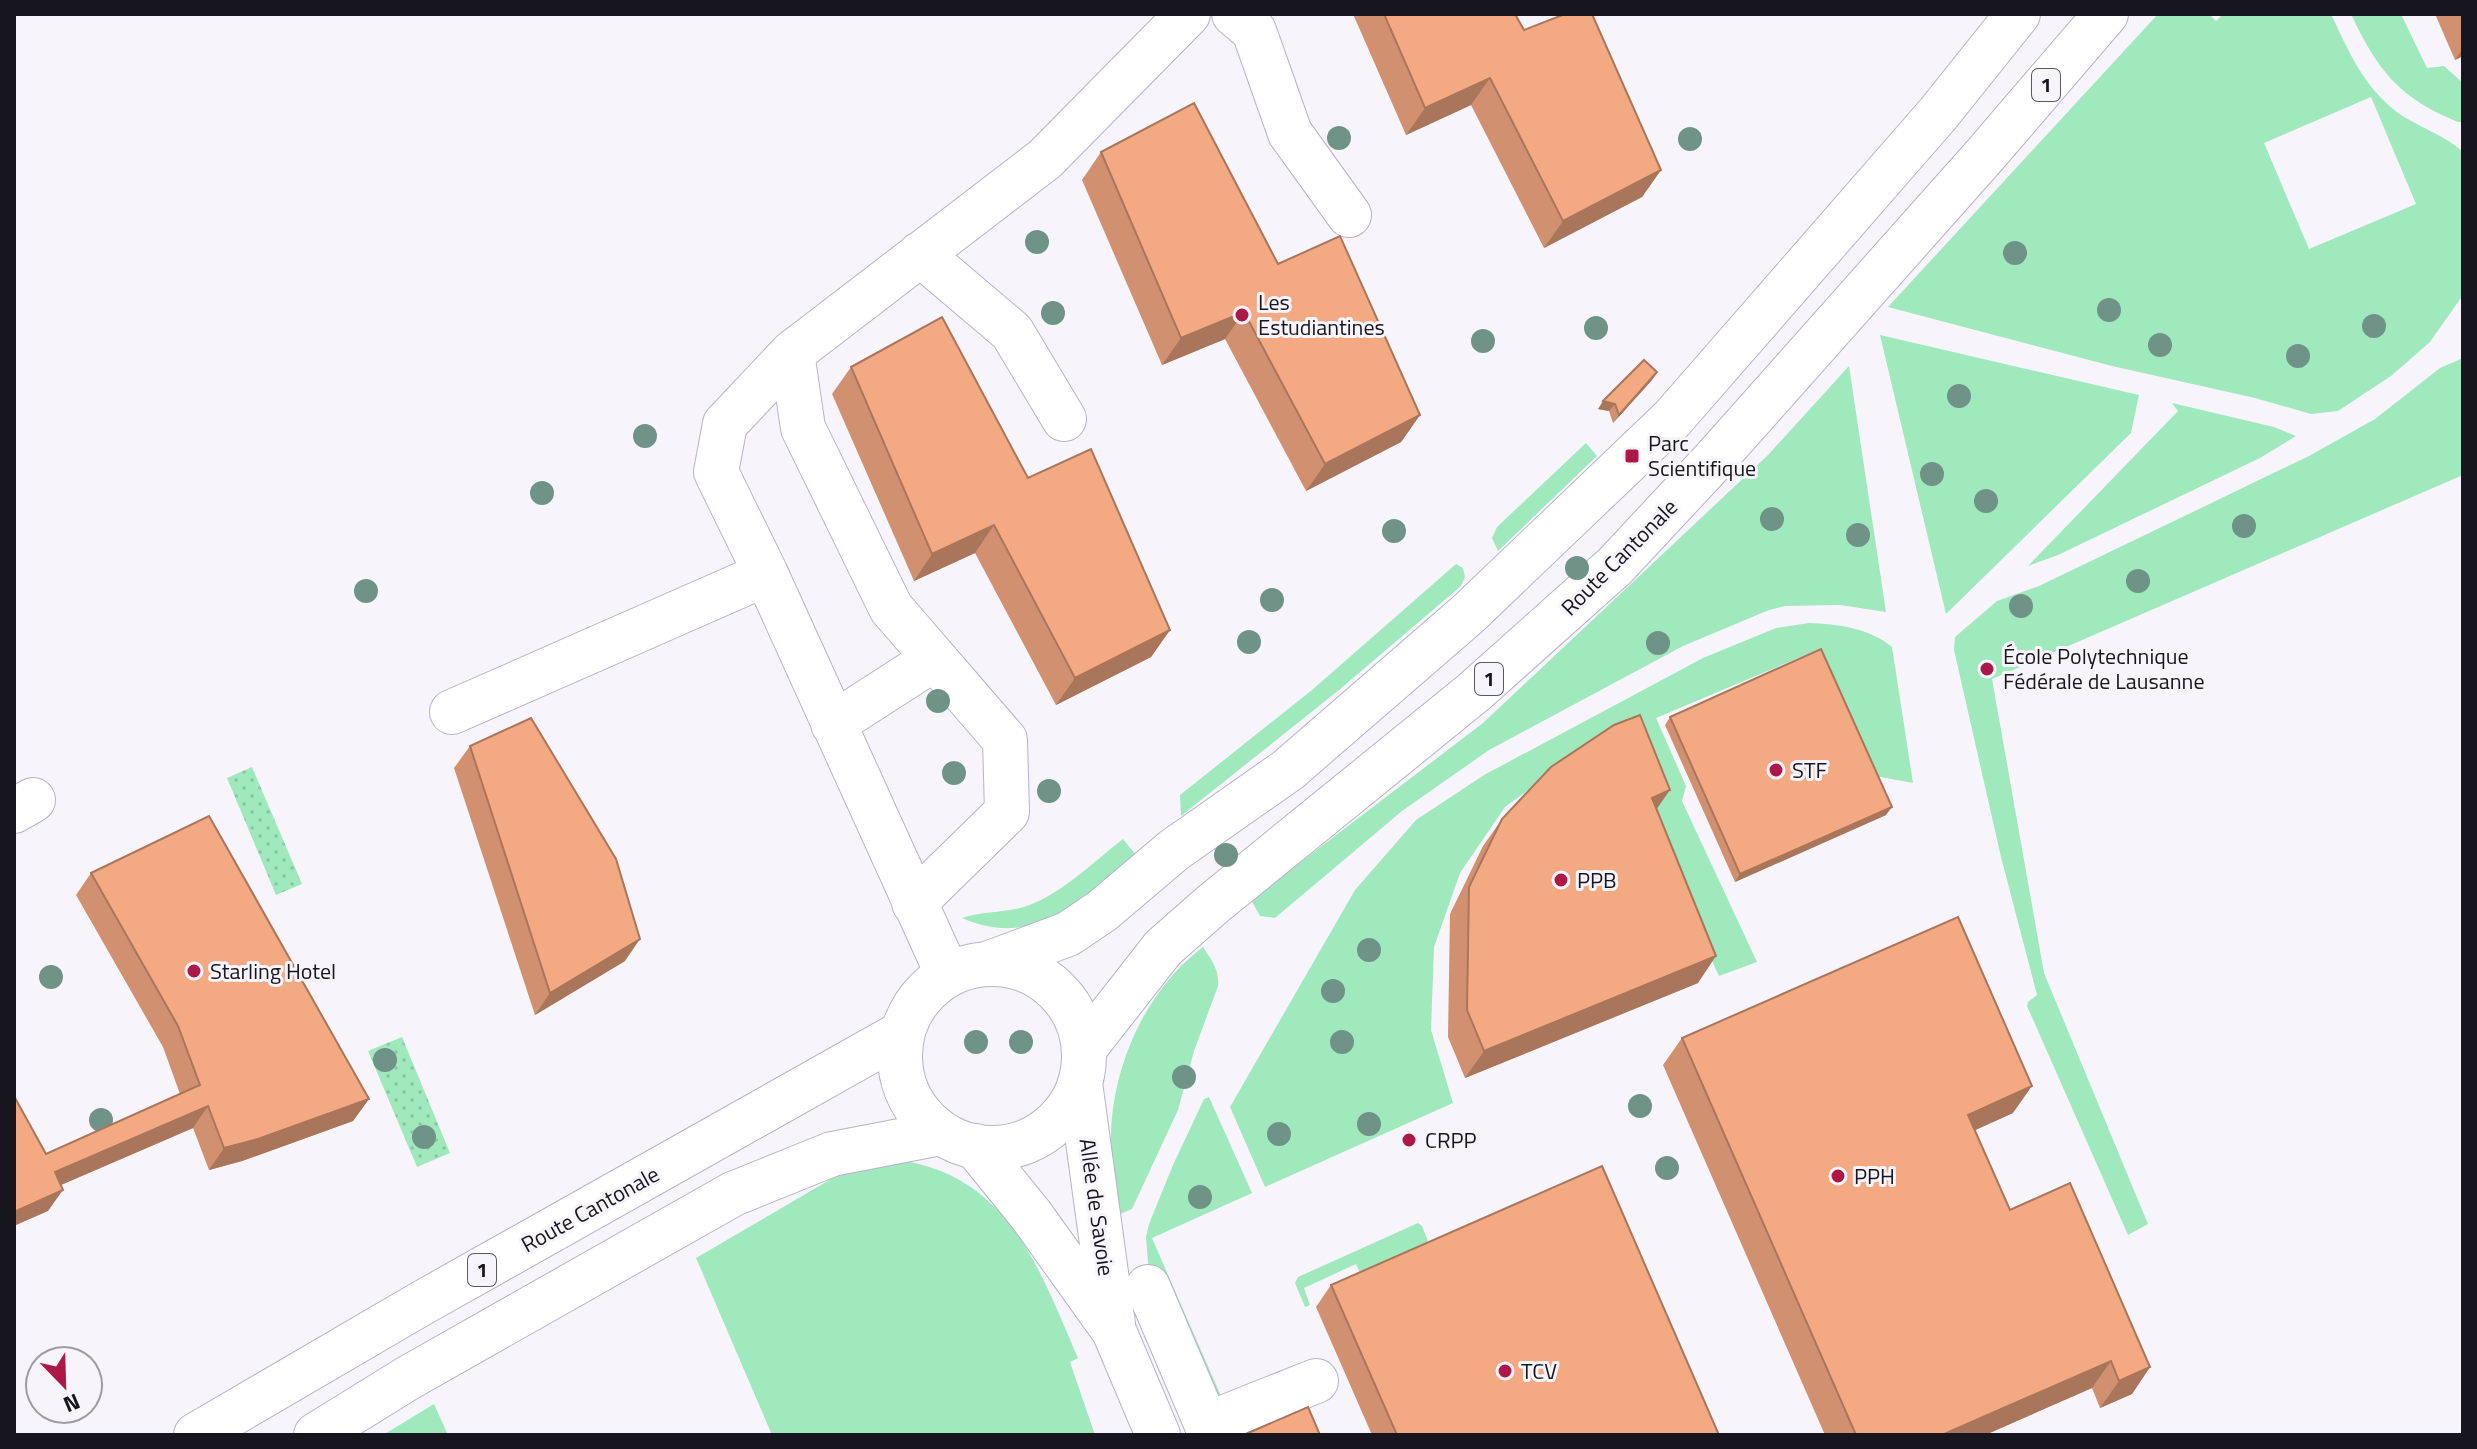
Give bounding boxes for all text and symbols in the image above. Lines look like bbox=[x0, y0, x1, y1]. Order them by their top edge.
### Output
road number: 1 bbox=[2032, 69, 2060, 101]
place label: Les Estudiantines bbox=[1258, 285, 1385, 344]
marker: Les Estudiantines bbox=[1233, 306, 1251, 324]
place label: Parc Scientifique bbox=[1648, 426, 1756, 485]
marker: Parc Scientifique bbox=[1623, 447, 1641, 465]
street label: Route Cantonale bbox=[1553, 491, 1685, 623]
place label: École Polytechnique Fédérale de Lausanne bbox=[2003, 639, 2205, 698]
marker: École Polytechnique Fédérale de Lausanne bbox=[1978, 660, 1996, 678]
road number: 1 bbox=[1475, 663, 1503, 695]
place label: STF bbox=[1792, 753, 1827, 787]
marker: STF bbox=[1767, 761, 1785, 779]
place label: PPB bbox=[1577, 863, 1617, 897]
marker: PPB bbox=[1552, 871, 1570, 889]
place label: Starling Hotel bbox=[210, 954, 336, 988]
marker: Starling Hotel bbox=[185, 962, 203, 980]
place label: CRPP bbox=[1425, 1123, 1477, 1157]
marker: CRPP bbox=[1400, 1131, 1418, 1149]
street label: Allée de Savoie bbox=[1071, 1136, 1123, 1278]
street label: Route Cantonale bbox=[515, 1157, 665, 1261]
place label: PPH bbox=[1854, 1159, 1895, 1193]
marker: PPH bbox=[1829, 1167, 1847, 1185]
road number: 1 bbox=[468, 1254, 496, 1286]
north arrow bbox=[24, 1345, 104, 1425]
place label: TCV bbox=[1521, 1354, 1557, 1388]
marker: TCV bbox=[1496, 1362, 1514, 1380]
text: N bbox=[58, 1385, 85, 1422]

